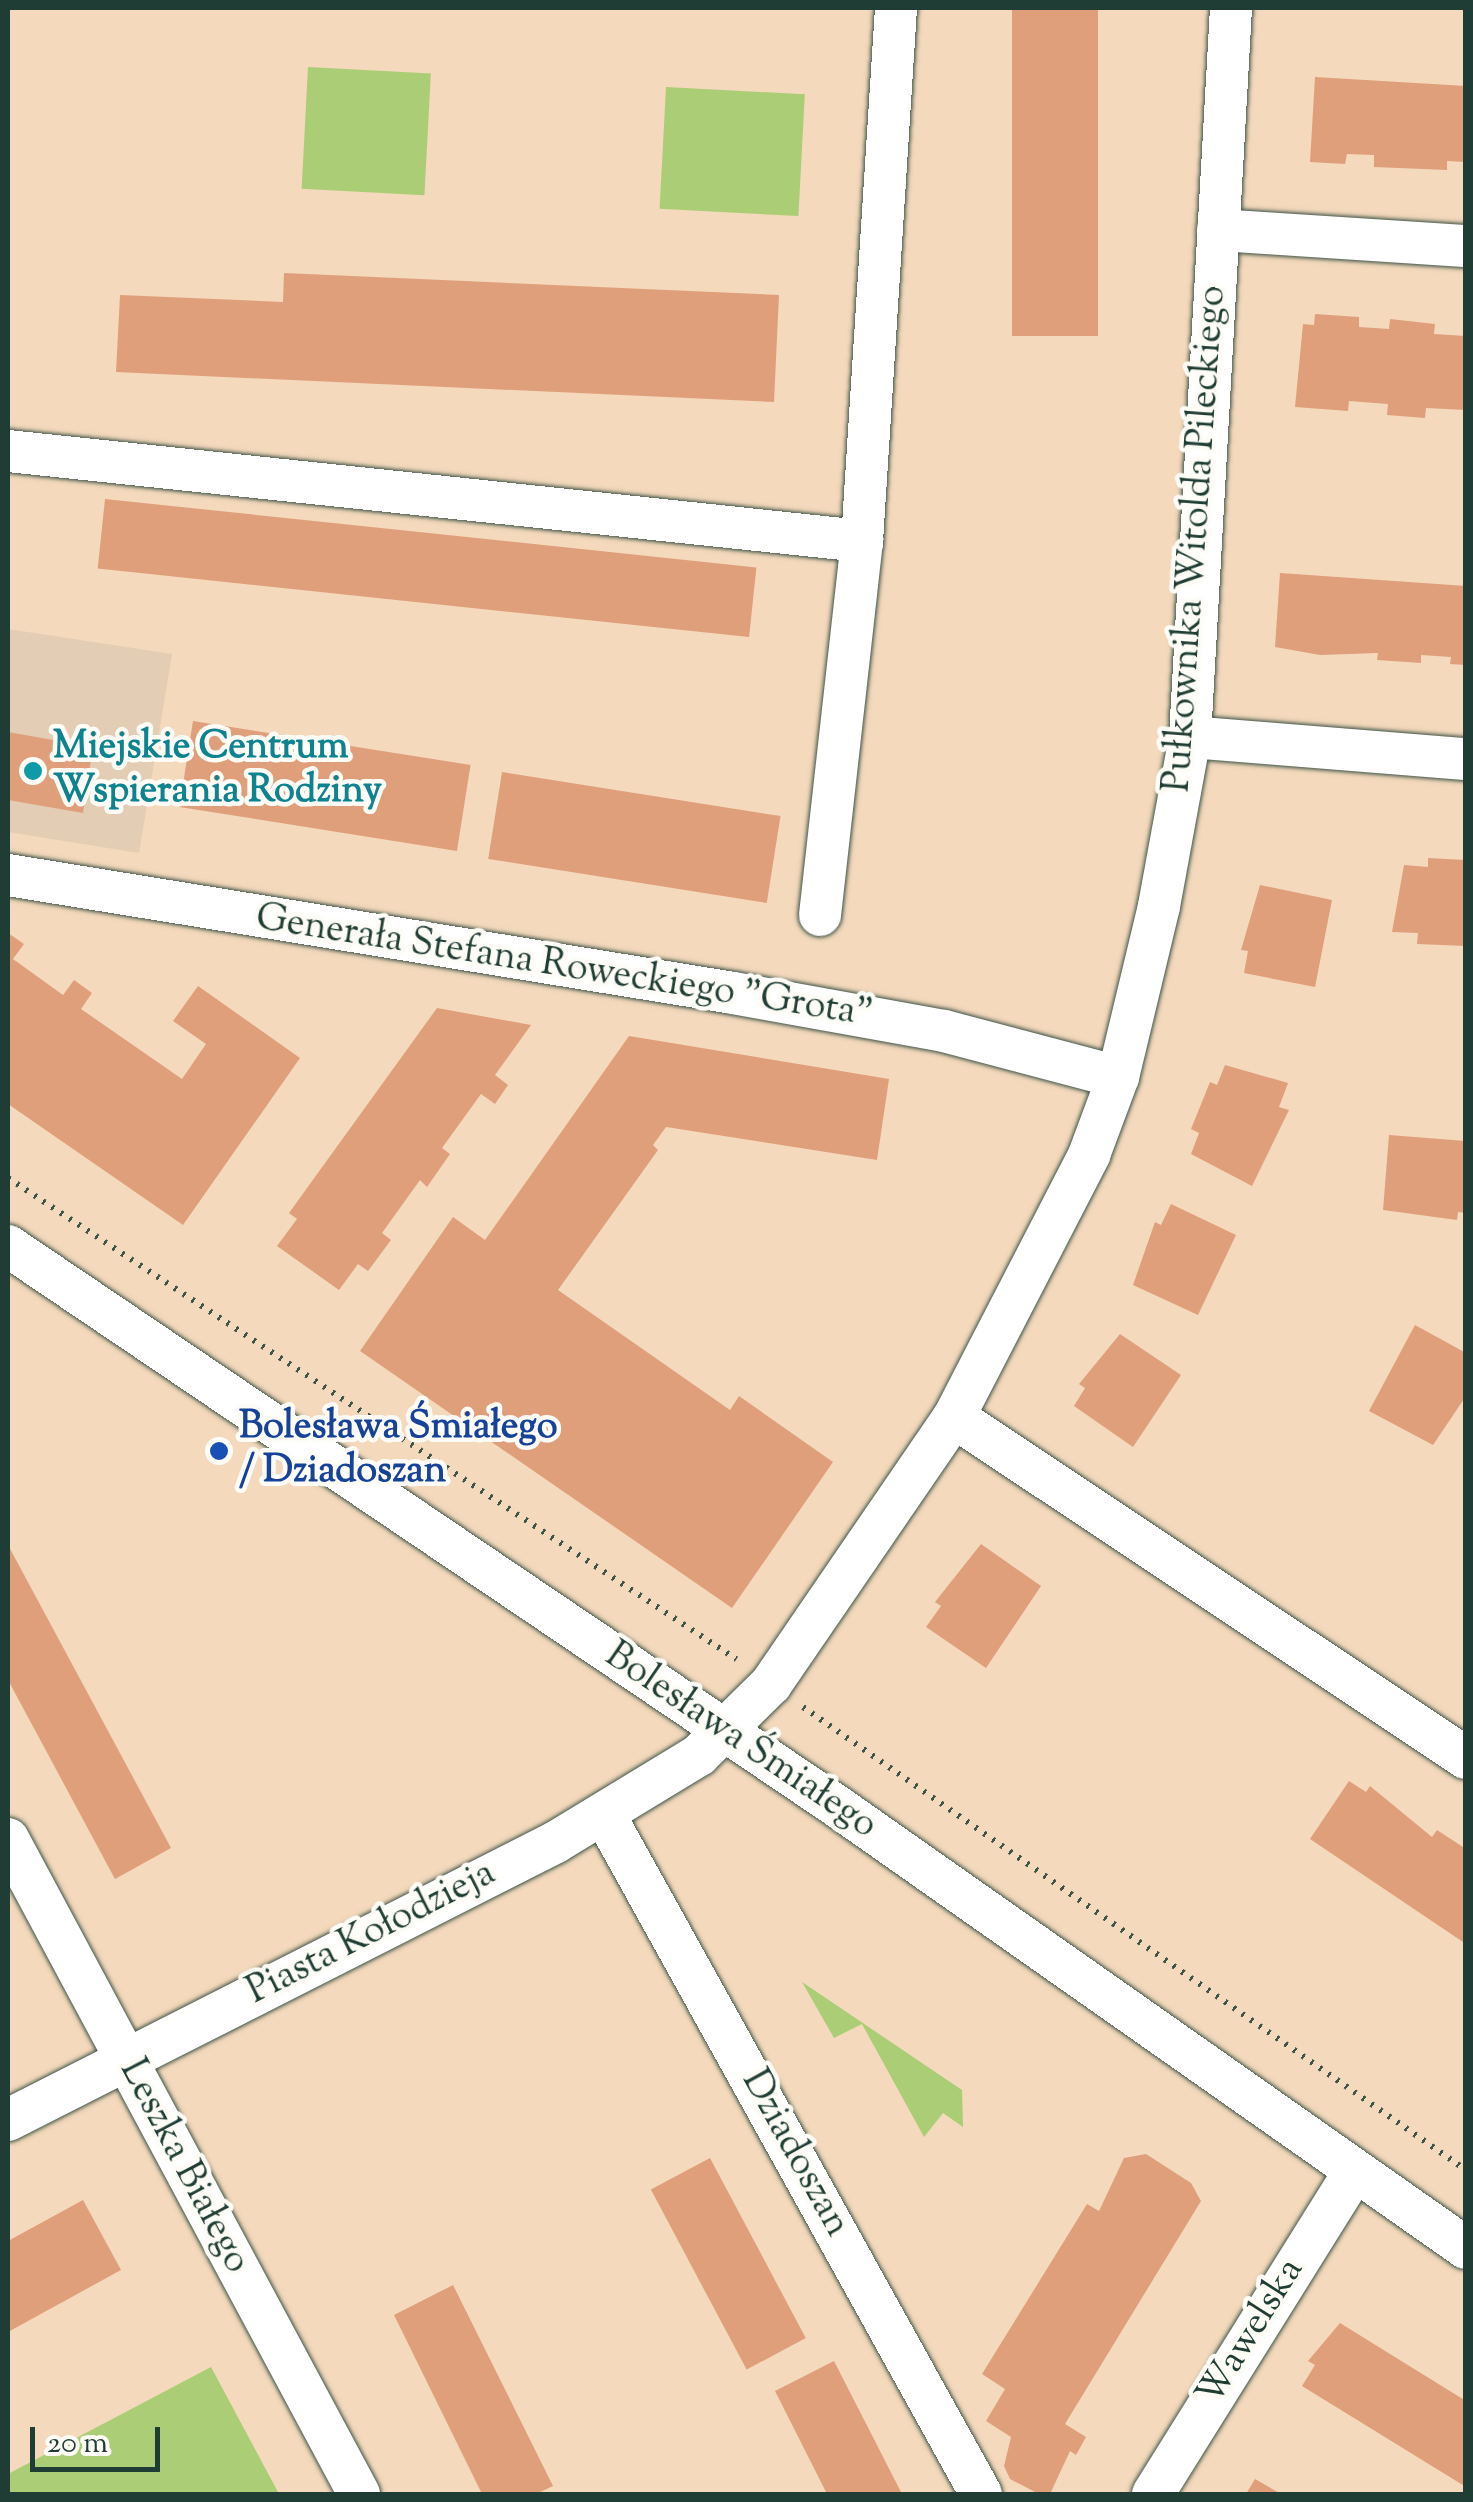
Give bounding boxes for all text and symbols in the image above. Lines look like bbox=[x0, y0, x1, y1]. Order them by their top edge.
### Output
street label: Pułkownika Witolda Pileckiego bbox=[1157, 284, 1237, 794]
place label: Miejskie Centrum Wspierania Rodziny bbox=[53, 726, 382, 816]
marker: Miejskie Centrum Wspierania Rodziny bbox=[22, 760, 44, 782]
street label: Generała Stefana Roweckiego "Grota" bbox=[253, 897, 875, 1039]
place label: Bolesława Śmiałego / Dziadoszan bbox=[239, 1406, 557, 1496]
marker: Bolesława Śmiałego / Dziadoszan bbox=[208, 1440, 230, 1462]
street label: Bolesława Śmiałego bbox=[595, 1634, 885, 1850]
street label: Piasta Kołodzieja bbox=[240, 1852, 504, 2016]
street label: Leszka Białego bbox=[108, 2052, 258, 2282]
street label: Dziadoszan bbox=[730, 2063, 858, 2245]
street label: Wawelska bbox=[1189, 2251, 1315, 2415]
scale bar bbox=[35, 2407, 165, 2469]
text: 20 m bbox=[47, 2423, 108, 2466]

